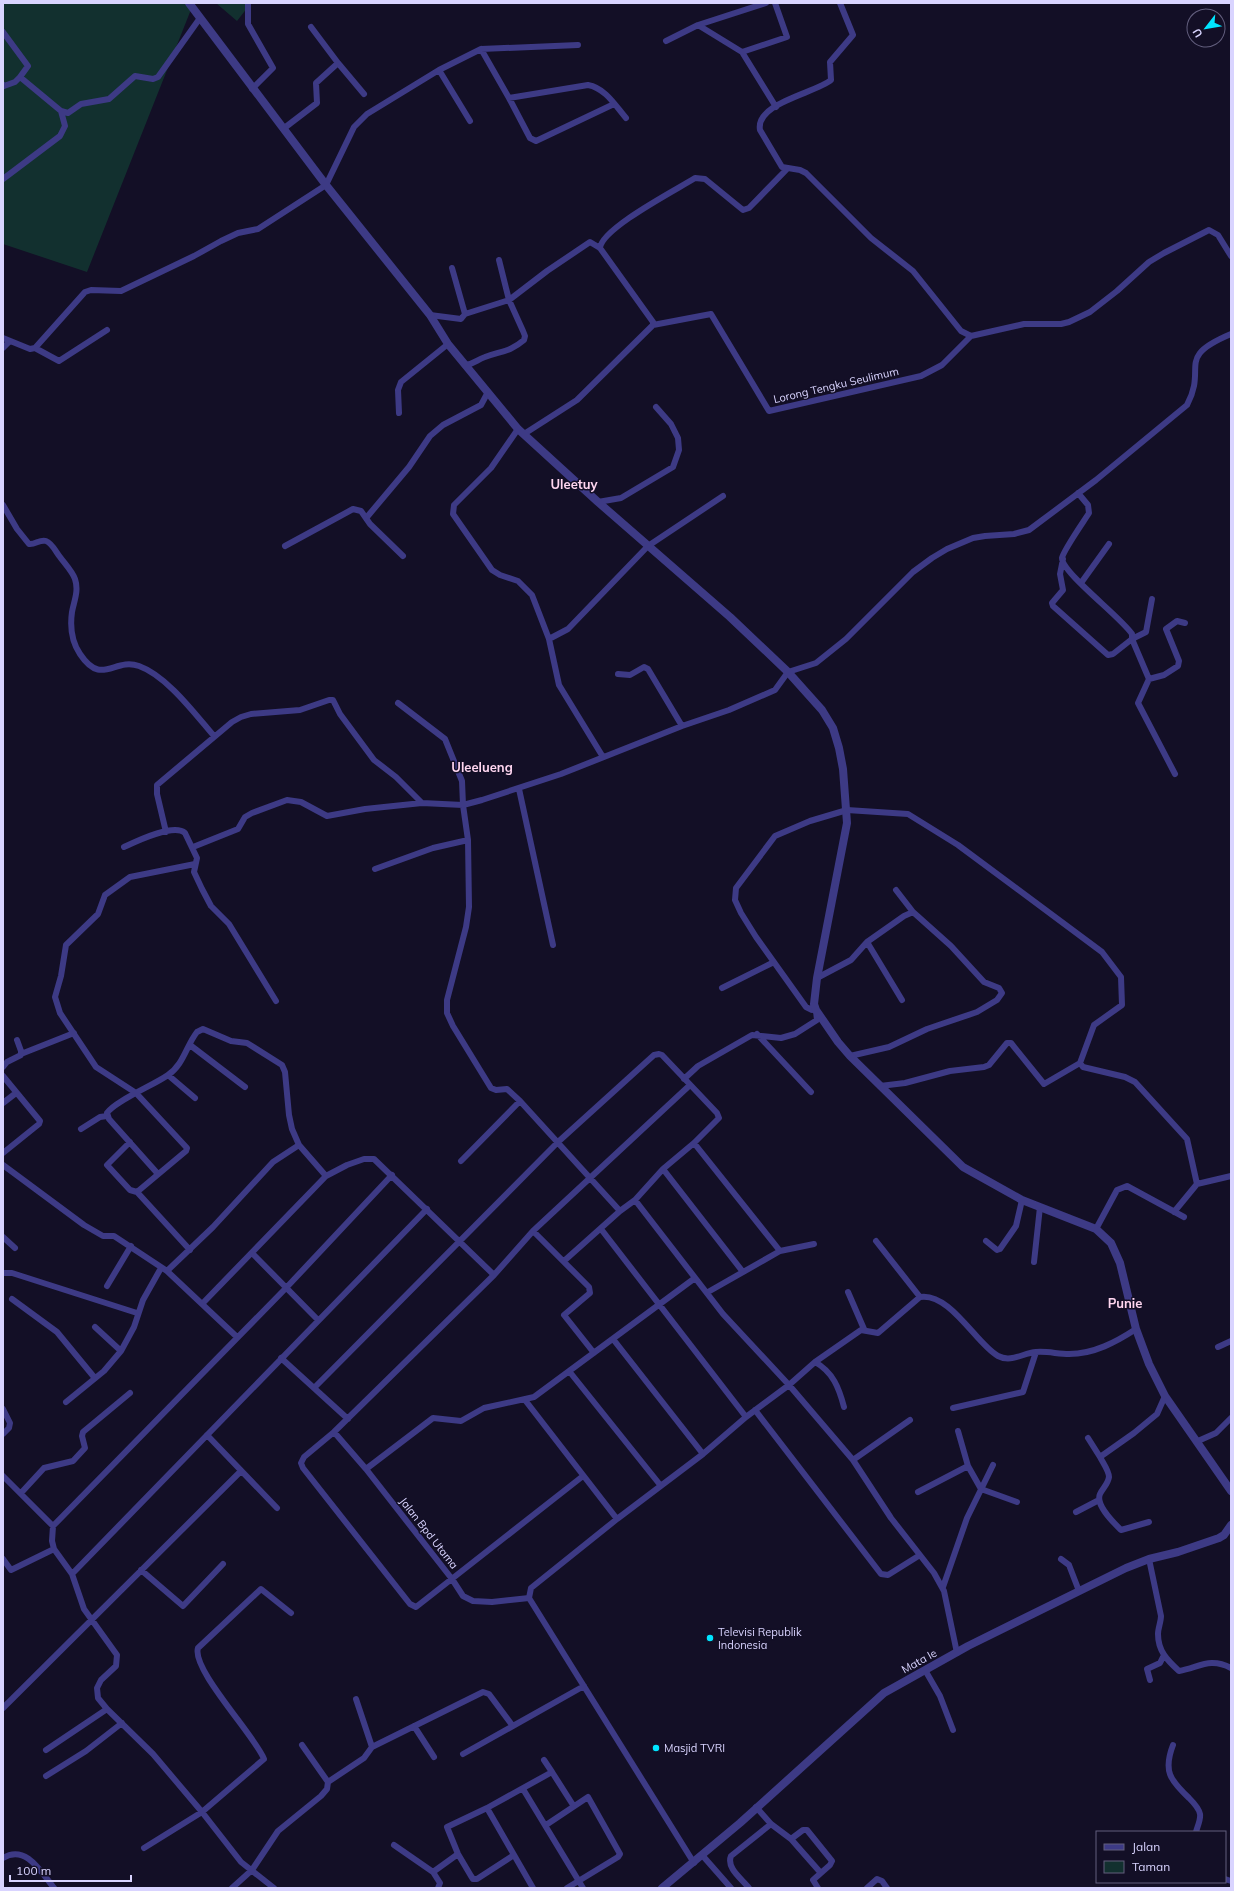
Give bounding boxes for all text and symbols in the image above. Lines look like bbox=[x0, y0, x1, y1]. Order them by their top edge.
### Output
north arrow bbox=[1186, 8, 1226, 48]
text: U bbox=[1189, 26, 1206, 40]
street label: Lorong Tengku Seulimum bbox=[772, 364, 900, 406]
district label: Uleetuy bbox=[551, 476, 598, 493]
district label: Uleelueng bbox=[451, 759, 513, 775]
district label: Punie bbox=[1108, 1295, 1142, 1311]
street label: Jalan Bpd Utama bbox=[397, 1494, 461, 1572]
place label: Televisi Republik Indonesia bbox=[718, 1625, 802, 1652]
marker: Televisi Republik Indonesia bbox=[705, 1633, 715, 1643]
street label: Mata Ie bbox=[899, 1646, 939, 1676]
place label: Masjid TVRI bbox=[664, 1741, 725, 1755]
marker: Masjid TVRI bbox=[651, 1743, 661, 1753]
legend bbox=[1096, 1831, 1226, 1883]
text: Jalan bbox=[1132, 1839, 1160, 1854]
scale bar bbox=[10, 1857, 131, 1883]
text: Taman bbox=[1132, 1859, 1170, 1874]
text: 100 m bbox=[16, 1863, 51, 1878]

